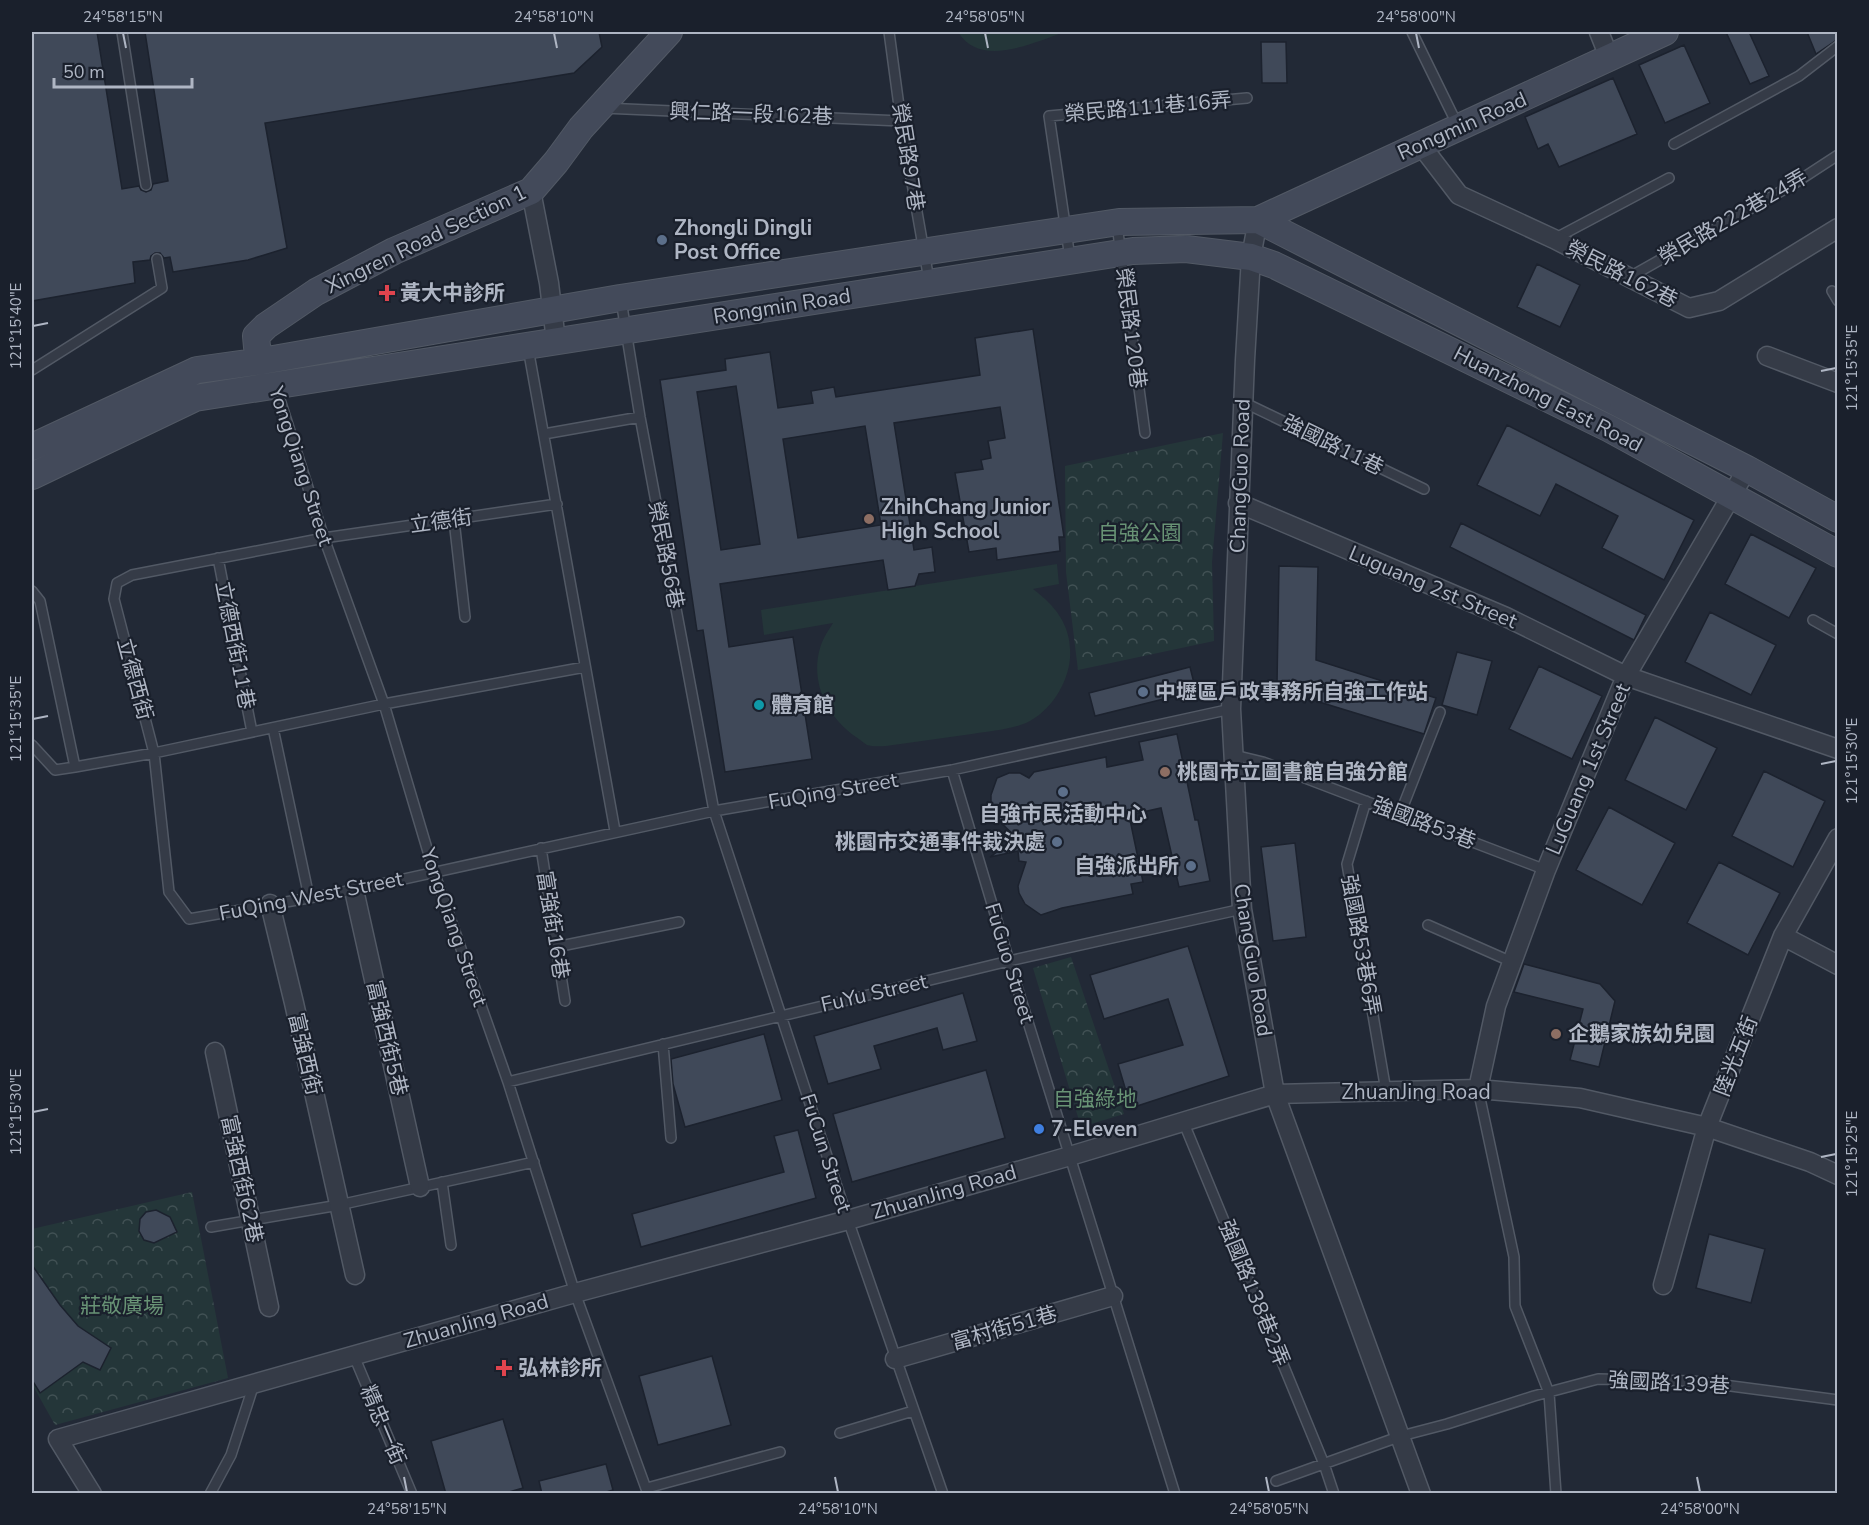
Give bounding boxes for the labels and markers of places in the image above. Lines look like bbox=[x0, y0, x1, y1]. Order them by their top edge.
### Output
place label: Zhongli Dingli Post Office bbox=[674, 214, 812, 266]
marker: Zhongli Dingli Post Office bbox=[655, 233, 669, 247]
place label: 黃大中診所 bbox=[400, 279, 505, 307]
marker: 黃大中診所 bbox=[378, 284, 396, 302]
place label: ZhihChang Junior High School bbox=[881, 493, 1051, 545]
marker: ZhihChang Junior High School bbox=[862, 512, 876, 526]
place label: 中壢區戶政事務所自強工作站 bbox=[1155, 678, 1428, 706]
marker: 中壢區戶政事務所自強工作站 bbox=[1136, 685, 1150, 699]
place label: 體育館 bbox=[771, 691, 834, 719]
marker: 體育館 bbox=[752, 698, 766, 712]
place label: 桃園市立圖書館自強分館 bbox=[1177, 758, 1408, 786]
marker: 桃園市立圖書館自強分館 bbox=[1158, 765, 1172, 779]
marker: 自強市民活動中心 bbox=[1056, 785, 1070, 799]
place label: 自強市民活動中心 bbox=[979, 800, 1147, 828]
place label: 桃園市交通事件裁決處 bbox=[835, 828, 1045, 856]
marker: 桃園市交通事件裁決處 bbox=[1050, 835, 1064, 849]
place label: 自強派出所 bbox=[1074, 852, 1179, 880]
marker: 自強派出所 bbox=[1184, 859, 1198, 873]
place label: 企鵝家族幼兒園 bbox=[1568, 1020, 1715, 1048]
marker: 企鵝家族幼兒園 bbox=[1549, 1027, 1563, 1041]
place label: 7-Eleven bbox=[1051, 1115, 1138, 1143]
marker: 7-Eleven bbox=[1032, 1122, 1046, 1136]
place label: 弘林診所 bbox=[518, 1354, 602, 1382]
marker: 弘林診所 bbox=[495, 1359, 513, 1377]

